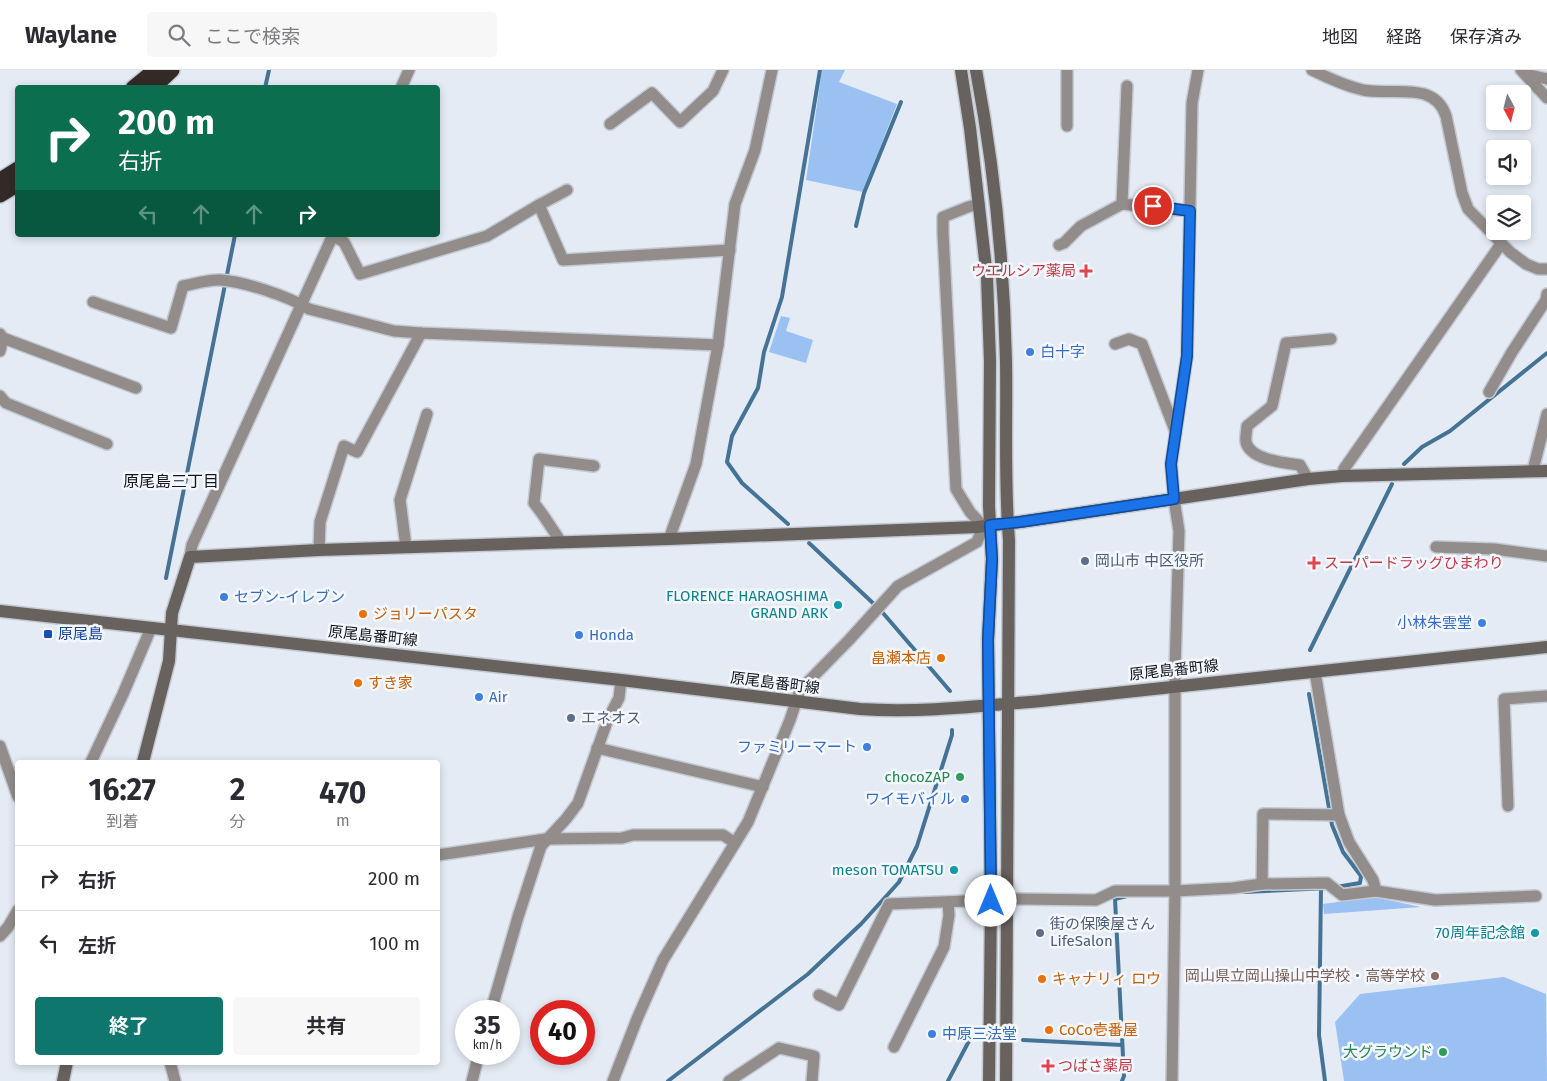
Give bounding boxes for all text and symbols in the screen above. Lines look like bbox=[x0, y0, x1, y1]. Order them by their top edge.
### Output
search box bbox=[147, 12, 497, 57]
text: Waylane bbox=[25, 21, 117, 49]
icon: search bbox=[165, 21, 193, 49]
text: ここで検索 bbox=[205, 25, 300, 48]
text: 地図 bbox=[1322, 26, 1358, 48]
text: 経路 bbox=[1386, 26, 1422, 48]
text: 保存済み bbox=[1450, 26, 1522, 48]
north arrow bbox=[1486, 85, 1531, 130]
map controls bbox=[1486, 85, 1531, 240]
text: 200 m bbox=[118, 101, 215, 143]
icon: right bbox=[35, 105, 100, 170]
button: sound bbox=[1486, 140, 1531, 185]
text: 右折 bbox=[118, 148, 162, 175]
pin bbox=[1132, 185, 1174, 227]
icon: arrive bbox=[1139, 192, 1167, 220]
button: layers bbox=[1486, 195, 1531, 240]
icon: left bbox=[134, 200, 162, 228]
icon: ahead bbox=[187, 200, 215, 228]
icon: ahead bbox=[240, 200, 268, 228]
icon: right bbox=[293, 200, 321, 228]
place label: ウエルシア薬局 bbox=[971, 262, 1076, 280]
marker: ウエルシア薬局 bbox=[1080, 265, 1092, 277]
place label: 白十字 bbox=[1040, 343, 1085, 361]
marker: 白十字 bbox=[1024, 346, 1036, 358]
district label: 原尾島三丁目 bbox=[123, 472, 219, 491]
place label: 岡山市 中区役所 bbox=[1095, 552, 1204, 570]
place label: スーパードラッグひまわり bbox=[1324, 554, 1504, 572]
marker: 岡山市 中区役所 bbox=[1079, 555, 1091, 567]
marker: スーパードラッグひまわり bbox=[1308, 557, 1320, 569]
place label: FLORENCE HARAOSHIMA GRAND ARK bbox=[666, 587, 828, 622]
place label: セブン-イレブン bbox=[234, 588, 345, 606]
marker: セブン-イレブン bbox=[218, 591, 230, 603]
marker: FLORENCE HARAOSHIMA GRAND ARK bbox=[832, 599, 844, 611]
place label: ジョリーパスタ bbox=[373, 605, 478, 623]
marker: ジョリーパスタ bbox=[357, 608, 369, 620]
place label: 小林朱雲堂 bbox=[1397, 614, 1472, 632]
marker: 小林朱雲堂 bbox=[1476, 617, 1488, 629]
street label: 原尾島番町線 bbox=[327, 622, 419, 650]
place label: 原尾島 bbox=[58, 625, 103, 643]
place label: Honda bbox=[589, 626, 634, 644]
marker: 原尾島 bbox=[42, 628, 54, 640]
marker: Honda bbox=[573, 629, 585, 641]
place label: 畠瀬本店 bbox=[871, 649, 931, 667]
marker: 畠瀬本店 bbox=[935, 652, 947, 664]
street label: 原尾島番町線 bbox=[1128, 656, 1220, 684]
street label: 原尾島番町線 bbox=[729, 669, 821, 697]
place label: すき家 bbox=[368, 674, 413, 692]
marker: すき家 bbox=[352, 677, 364, 689]
place label: Air bbox=[489, 688, 508, 706]
marker: Air bbox=[473, 691, 485, 703]
place label: エネオス bbox=[581, 709, 641, 727]
marker: エネオス bbox=[565, 712, 577, 724]
place label: ファミリーマート bbox=[737, 738, 857, 756]
marker: ファミリーマート bbox=[861, 741, 873, 753]
place label: chocoZAP bbox=[885, 768, 950, 786]
marker: chocoZAP bbox=[954, 771, 966, 783]
text: 16:27 bbox=[89, 772, 156, 808]
text: 2 bbox=[230, 772, 245, 808]
text: 470 bbox=[319, 775, 366, 811]
place label: ワイモバイル bbox=[865, 790, 955, 808]
marker: ワイモバイル bbox=[959, 793, 971, 805]
text: m bbox=[336, 811, 350, 830]
text: 到着 bbox=[106, 812, 138, 831]
text: 分 bbox=[229, 812, 245, 831]
place label: meson TOMATSU bbox=[832, 861, 944, 879]
icon: right bbox=[35, 864, 63, 892]
marker: meson TOMATSU bbox=[948, 864, 960, 876]
text: 200 m bbox=[368, 867, 420, 890]
text: 右折 bbox=[78, 869, 116, 892]
position arrow bbox=[964, 874, 1016, 926]
place label: 街の保険屋さん LifeSalon bbox=[1050, 915, 1155, 950]
place label: 70周年記念館 bbox=[1435, 924, 1525, 942]
marker: 街の保険屋さん LifeSalon bbox=[1034, 927, 1046, 939]
marker: 70周年記念館 bbox=[1529, 927, 1541, 939]
icon: left bbox=[35, 929, 63, 957]
text: 100 m bbox=[369, 932, 420, 955]
text: 左折 bbox=[78, 934, 116, 957]
place label: 岡山県立岡山操山中学校・高等学校 bbox=[1185, 967, 1425, 985]
place label: キャナリィ ロウ bbox=[1052, 970, 1161, 988]
marker: 岡山県立岡山操山中学校・高等学校 bbox=[1429, 970, 1441, 982]
marker: キャナリィ ロウ bbox=[1036, 973, 1048, 985]
button: 終了 bbox=[35, 997, 223, 1055]
button: 共有 bbox=[233, 997, 420, 1055]
speed limit sign: 40 bbox=[530, 1000, 595, 1065]
text: 35 bbox=[474, 1011, 501, 1041]
place label: CoCo壱番屋 bbox=[1059, 1021, 1138, 1039]
marker: CoCo壱番屋 bbox=[1043, 1024, 1055, 1036]
place label: 中原三法堂 bbox=[942, 1025, 1017, 1043]
marker: 中原三法堂 bbox=[926, 1028, 938, 1040]
text: km/h bbox=[473, 1038, 502, 1052]
place label: 大グラウンド bbox=[1343, 1043, 1433, 1061]
marker: 大グラウンド bbox=[1437, 1046, 1449, 1058]
place label: つばさ薬局 bbox=[1058, 1057, 1133, 1075]
marker: つばさ薬局 bbox=[1042, 1060, 1054, 1072]

